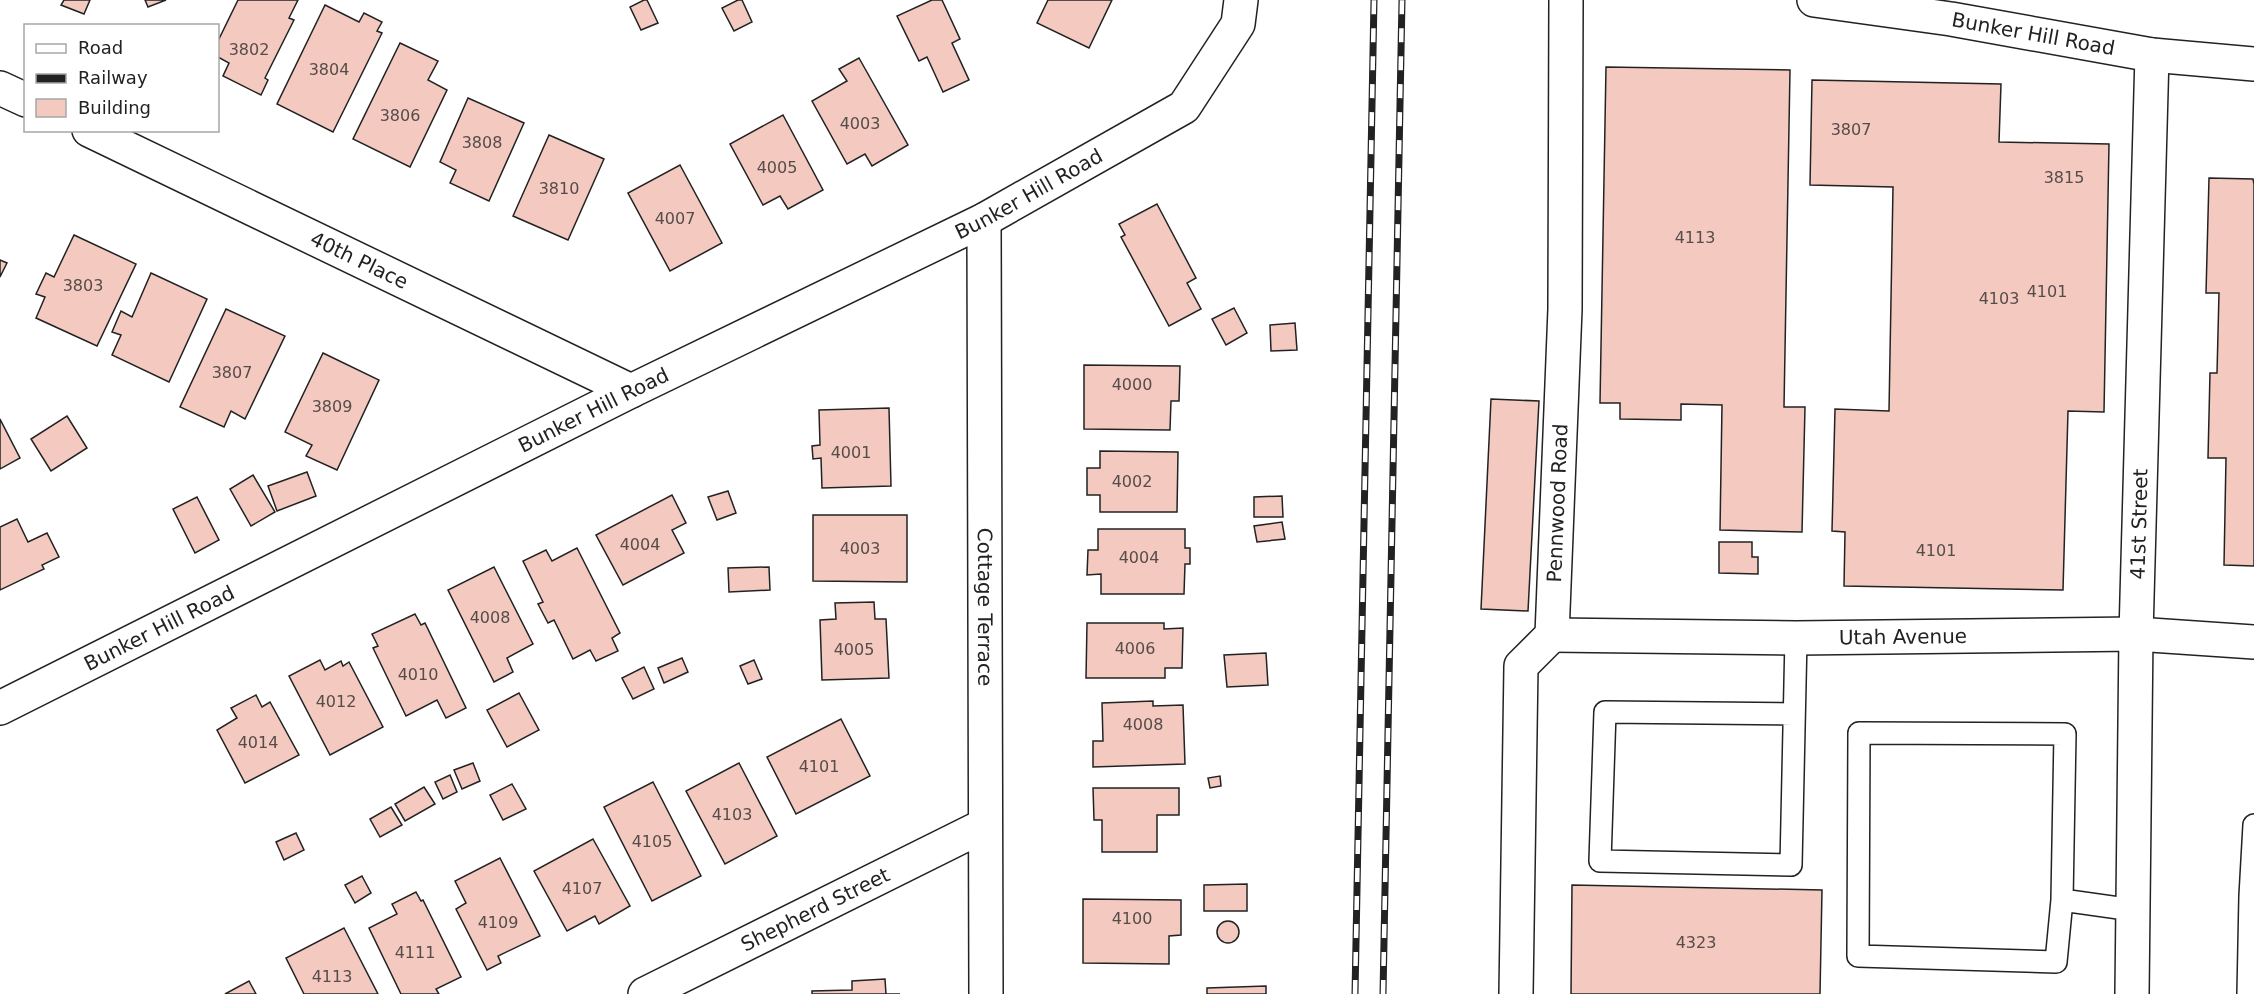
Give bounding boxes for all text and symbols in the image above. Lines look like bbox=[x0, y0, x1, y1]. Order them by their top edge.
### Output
street label: Bunker Hill Road bbox=[1950, 7, 2117, 60]
legend bbox=[24, 24, 219, 132]
text: Road bbox=[78, 37, 123, 58]
house number: 3802 bbox=[229, 40, 269, 59]
house number: 3804 bbox=[309, 60, 349, 79]
text: Railway bbox=[78, 67, 148, 88]
text: Building bbox=[78, 97, 151, 118]
house number: 3806 bbox=[380, 106, 420, 125]
house number: 4003 bbox=[840, 114, 880, 133]
house number: 3807 bbox=[1831, 120, 1871, 139]
house number: 3808 bbox=[462, 133, 502, 152]
street label: Bunker Hill Road bbox=[951, 144, 1107, 244]
house number: 4005 bbox=[757, 158, 797, 177]
house number: 3815 bbox=[2044, 168, 2084, 187]
house number: 3810 bbox=[539, 179, 579, 198]
house number: 4007 bbox=[655, 209, 695, 228]
street label: 40th Place bbox=[307, 226, 412, 294]
house number: 4113 bbox=[1675, 228, 1715, 247]
house number: 3803 bbox=[63, 276, 103, 295]
house number: 4101 bbox=[2027, 282, 2067, 301]
house number: 4103 bbox=[1979, 289, 2019, 308]
house number: 3807 bbox=[212, 363, 252, 382]
street label: Bunker Hill Road bbox=[514, 363, 673, 458]
house number: 4000 bbox=[1112, 375, 1152, 394]
house number: 3809 bbox=[312, 397, 352, 416]
street label: Pennwood Road bbox=[1542, 423, 1572, 583]
house number: 4001 bbox=[831, 443, 871, 462]
street label: 41st Street bbox=[2126, 468, 2153, 580]
house number: 4002 bbox=[1112, 472, 1152, 491]
street label: Cottage Terrace bbox=[973, 528, 997, 686]
house number: 4004 bbox=[620, 535, 660, 554]
house number: 4003 bbox=[840, 539, 880, 558]
house number: 4101 bbox=[1916, 541, 1956, 560]
house number: 4004 bbox=[1119, 548, 1159, 567]
street label: Bunker Hill Road bbox=[80, 580, 238, 676]
house number: 4008 bbox=[470, 608, 510, 627]
street label: Utah Avenue bbox=[1839, 624, 1967, 649]
house number: 4006 bbox=[1115, 639, 1155, 658]
house number: 4005 bbox=[834, 640, 874, 659]
house number: 4010 bbox=[398, 665, 438, 684]
house number: 4012 bbox=[316, 692, 356, 711]
house number: 4008 bbox=[1123, 715, 1163, 734]
house number: 4014 bbox=[238, 733, 278, 752]
house number: 4101 bbox=[799, 757, 839, 776]
house number: 4103 bbox=[712, 805, 752, 824]
house number: 4105 bbox=[632, 832, 672, 851]
street label: Shepherd Street bbox=[737, 862, 894, 956]
house number: 4107 bbox=[562, 879, 602, 898]
house number: 4100 bbox=[1112, 909, 1152, 928]
house number: 4109 bbox=[478, 913, 518, 932]
house number: 4323 bbox=[1676, 933, 1716, 952]
house number: 4111 bbox=[395, 943, 435, 962]
house number: 4113 bbox=[312, 967, 352, 986]

